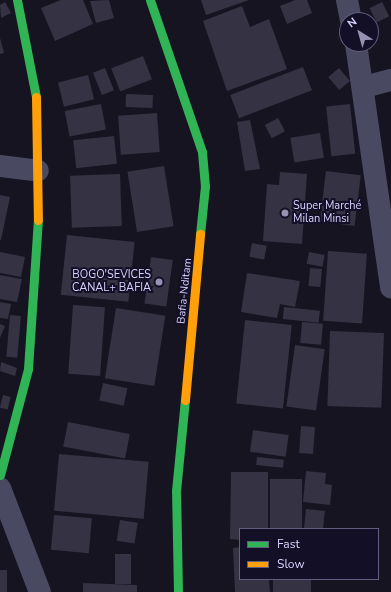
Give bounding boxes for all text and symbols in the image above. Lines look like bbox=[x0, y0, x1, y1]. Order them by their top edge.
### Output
north arrow bbox=[339, 12, 379, 52]
text: N bbox=[344, 14, 360, 31]
place label: Super Marché Milan Minsi bbox=[293, 200, 361, 226]
marker: Super Marché Milan Minsi bbox=[280, 208, 290, 218]
street label: Bafia-Nditam bbox=[175, 257, 195, 325]
place label: BOGO'SEVICES CANAL+ BAFIA bbox=[72, 269, 151, 295]
marker: BOGO'SEVICES CANAL+ BAFIA bbox=[154, 277, 164, 287]
legend bbox=[239, 528, 379, 580]
text: Fast bbox=[277, 536, 300, 552]
text: Slow bbox=[277, 556, 305, 572]

